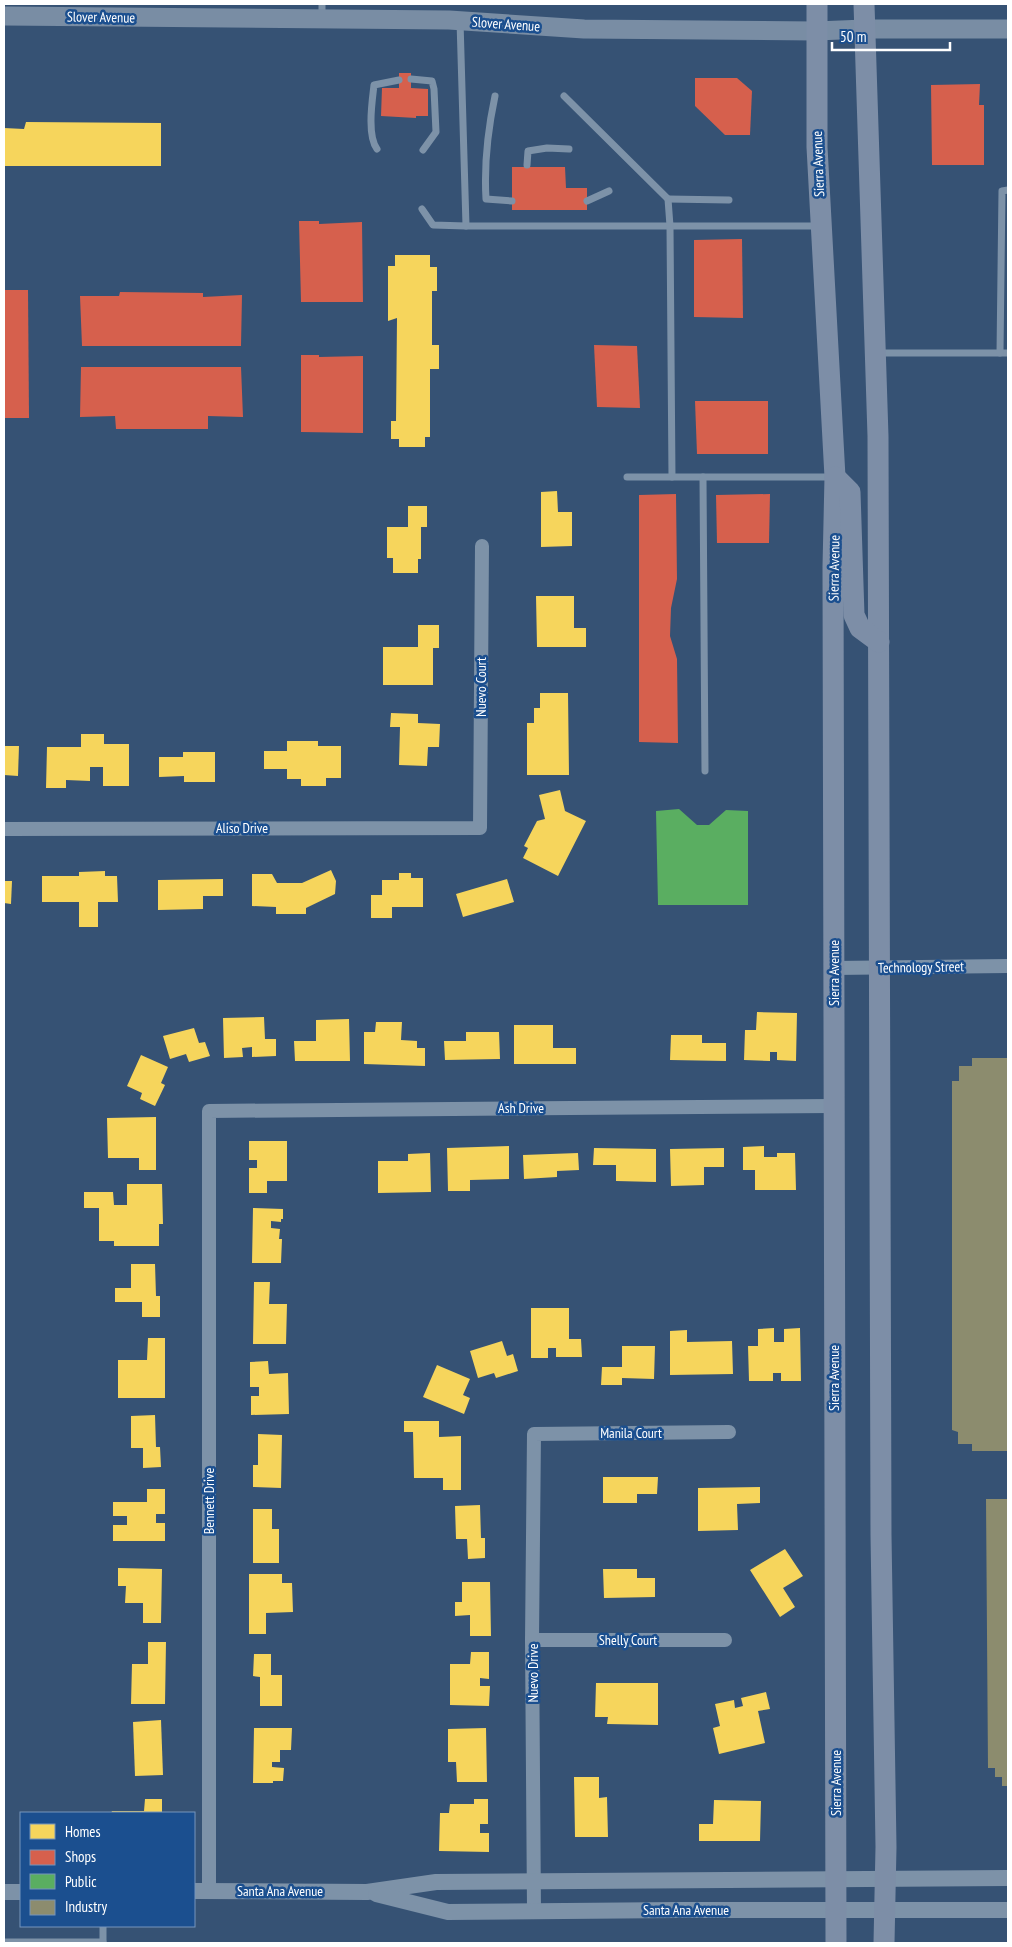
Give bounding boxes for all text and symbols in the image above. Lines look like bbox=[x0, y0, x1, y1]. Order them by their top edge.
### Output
street label: Slover Avenue bbox=[67, 7, 135, 27]
street label: Slover Avenue bbox=[471, 13, 541, 35]
scale bar bbox=[832, 20, 950, 52]
text: 50 m bbox=[840, 27, 866, 46]
street label: Sierra Avenue bbox=[808, 130, 828, 197]
street label: Sierra Avenue bbox=[824, 535, 844, 601]
street label: Nuevo Court bbox=[472, 657, 490, 717]
street label: Aliso Drive bbox=[216, 819, 268, 837]
street label: Sierra Avenue bbox=[825, 940, 843, 1006]
street label: Technology Street bbox=[878, 957, 964, 977]
street label: Ash Drive bbox=[498, 1099, 544, 1117]
street label: Sierra Avenue bbox=[825, 1345, 843, 1411]
street label: Manila Court bbox=[600, 1424, 662, 1442]
street label: Bennett Drive bbox=[200, 1468, 218, 1534]
street label: Shelly Court bbox=[599, 1631, 657, 1649]
street label: Nuevo Drive bbox=[524, 1643, 542, 1703]
street label: Sierra Avenue bbox=[827, 1750, 845, 1816]
legend bbox=[20, 1812, 195, 1927]
text: Homes bbox=[65, 1822, 101, 1841]
text: Shops bbox=[65, 1847, 96, 1866]
text: Public bbox=[65, 1872, 97, 1891]
street label: Santa Ana Avenue bbox=[237, 1882, 323, 1900]
text: Industry bbox=[65, 1897, 107, 1916]
street label: Santa Ana Avenue bbox=[643, 1901, 729, 1919]

